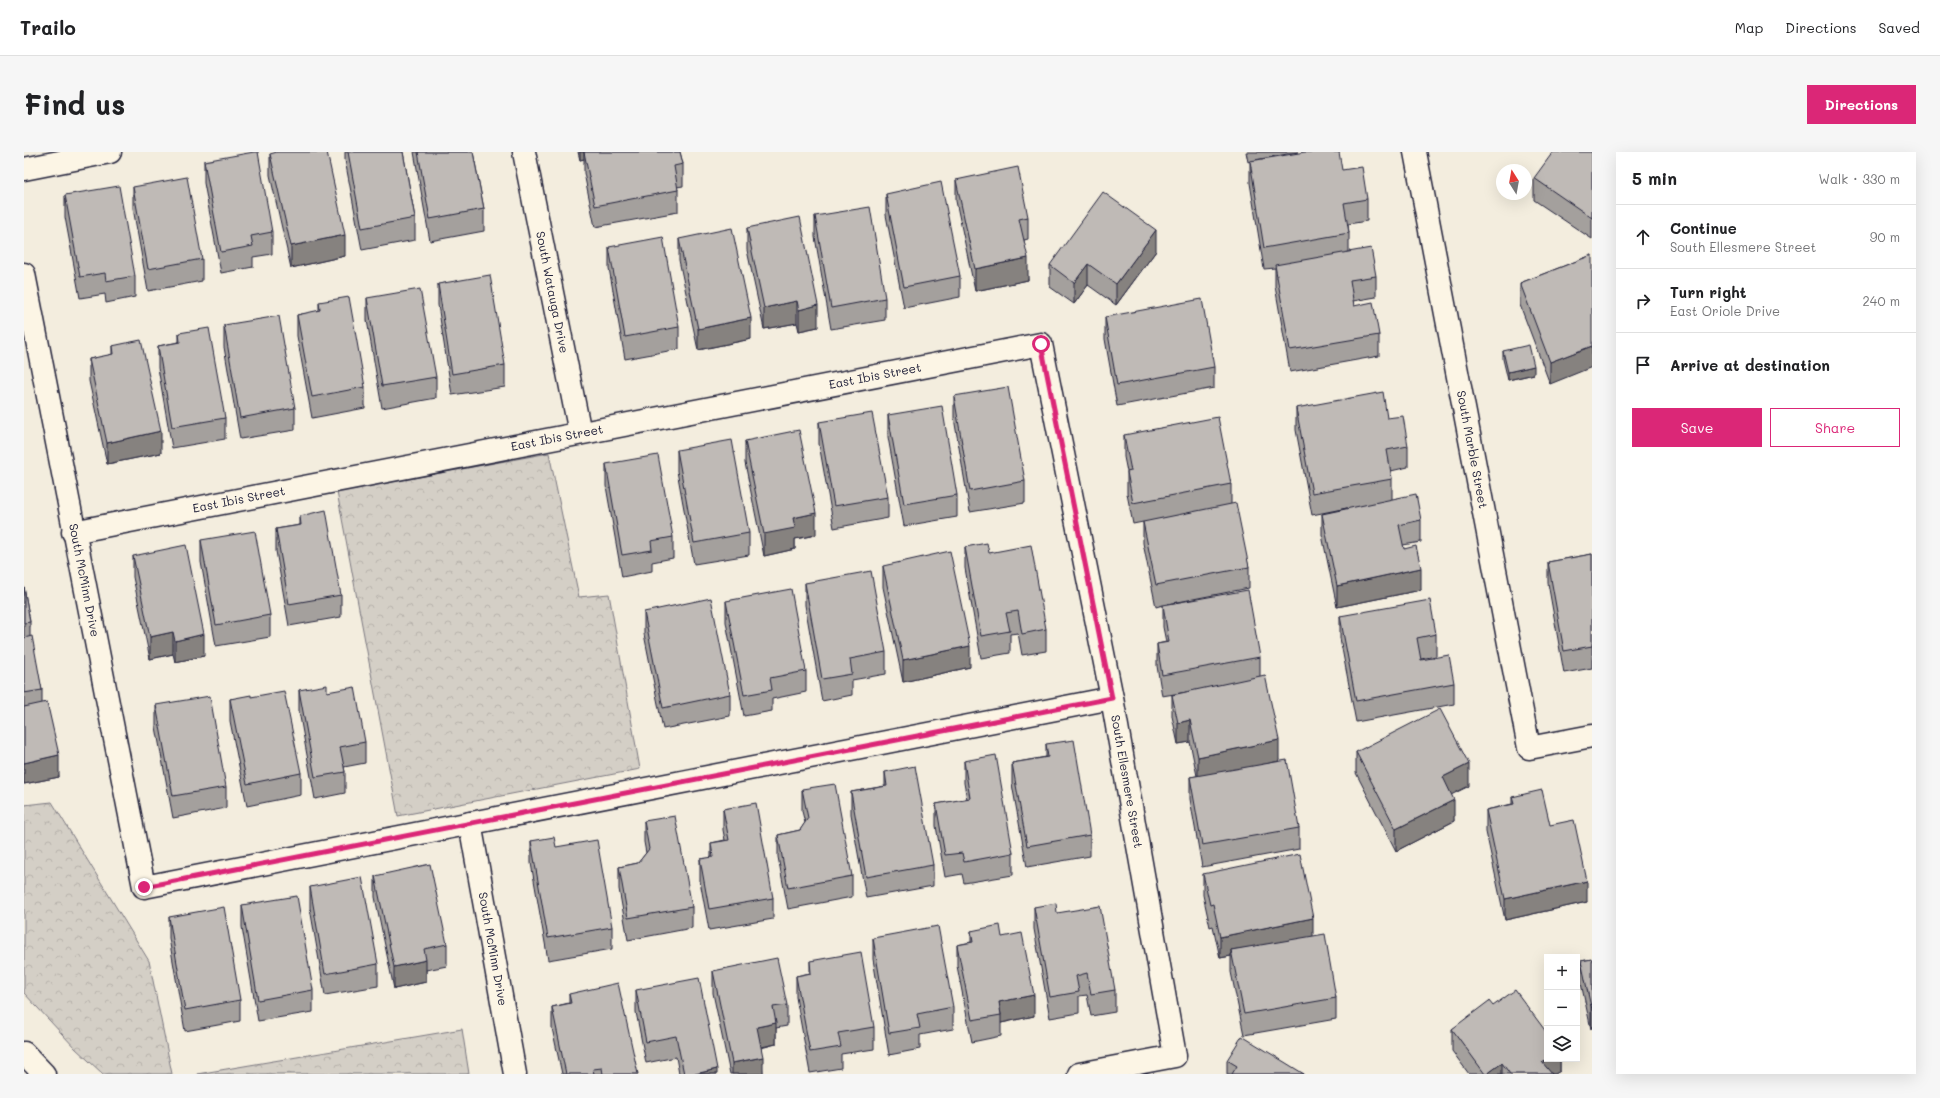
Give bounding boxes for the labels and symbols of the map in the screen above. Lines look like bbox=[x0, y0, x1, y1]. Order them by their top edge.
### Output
north arrow bbox=[1496, 164, 1532, 200]
street label: South Watauga Drive bbox=[533, 230, 573, 354]
route start bbox=[1032, 335, 1050, 353]
street label: East Ibis Street bbox=[827, 358, 922, 392]
street label: South Marble Street bbox=[1454, 389, 1492, 510]
street label: East Ibis Street bbox=[509, 420, 604, 454]
street label: East Ibis Street bbox=[191, 482, 286, 516]
street label: South McMinn Drive bbox=[66, 522, 104, 638]
street label: South Ellesmere Street bbox=[1108, 713, 1147, 849]
route end bbox=[135, 878, 153, 896]
street label: South McMinn Drive bbox=[476, 891, 512, 1007]

